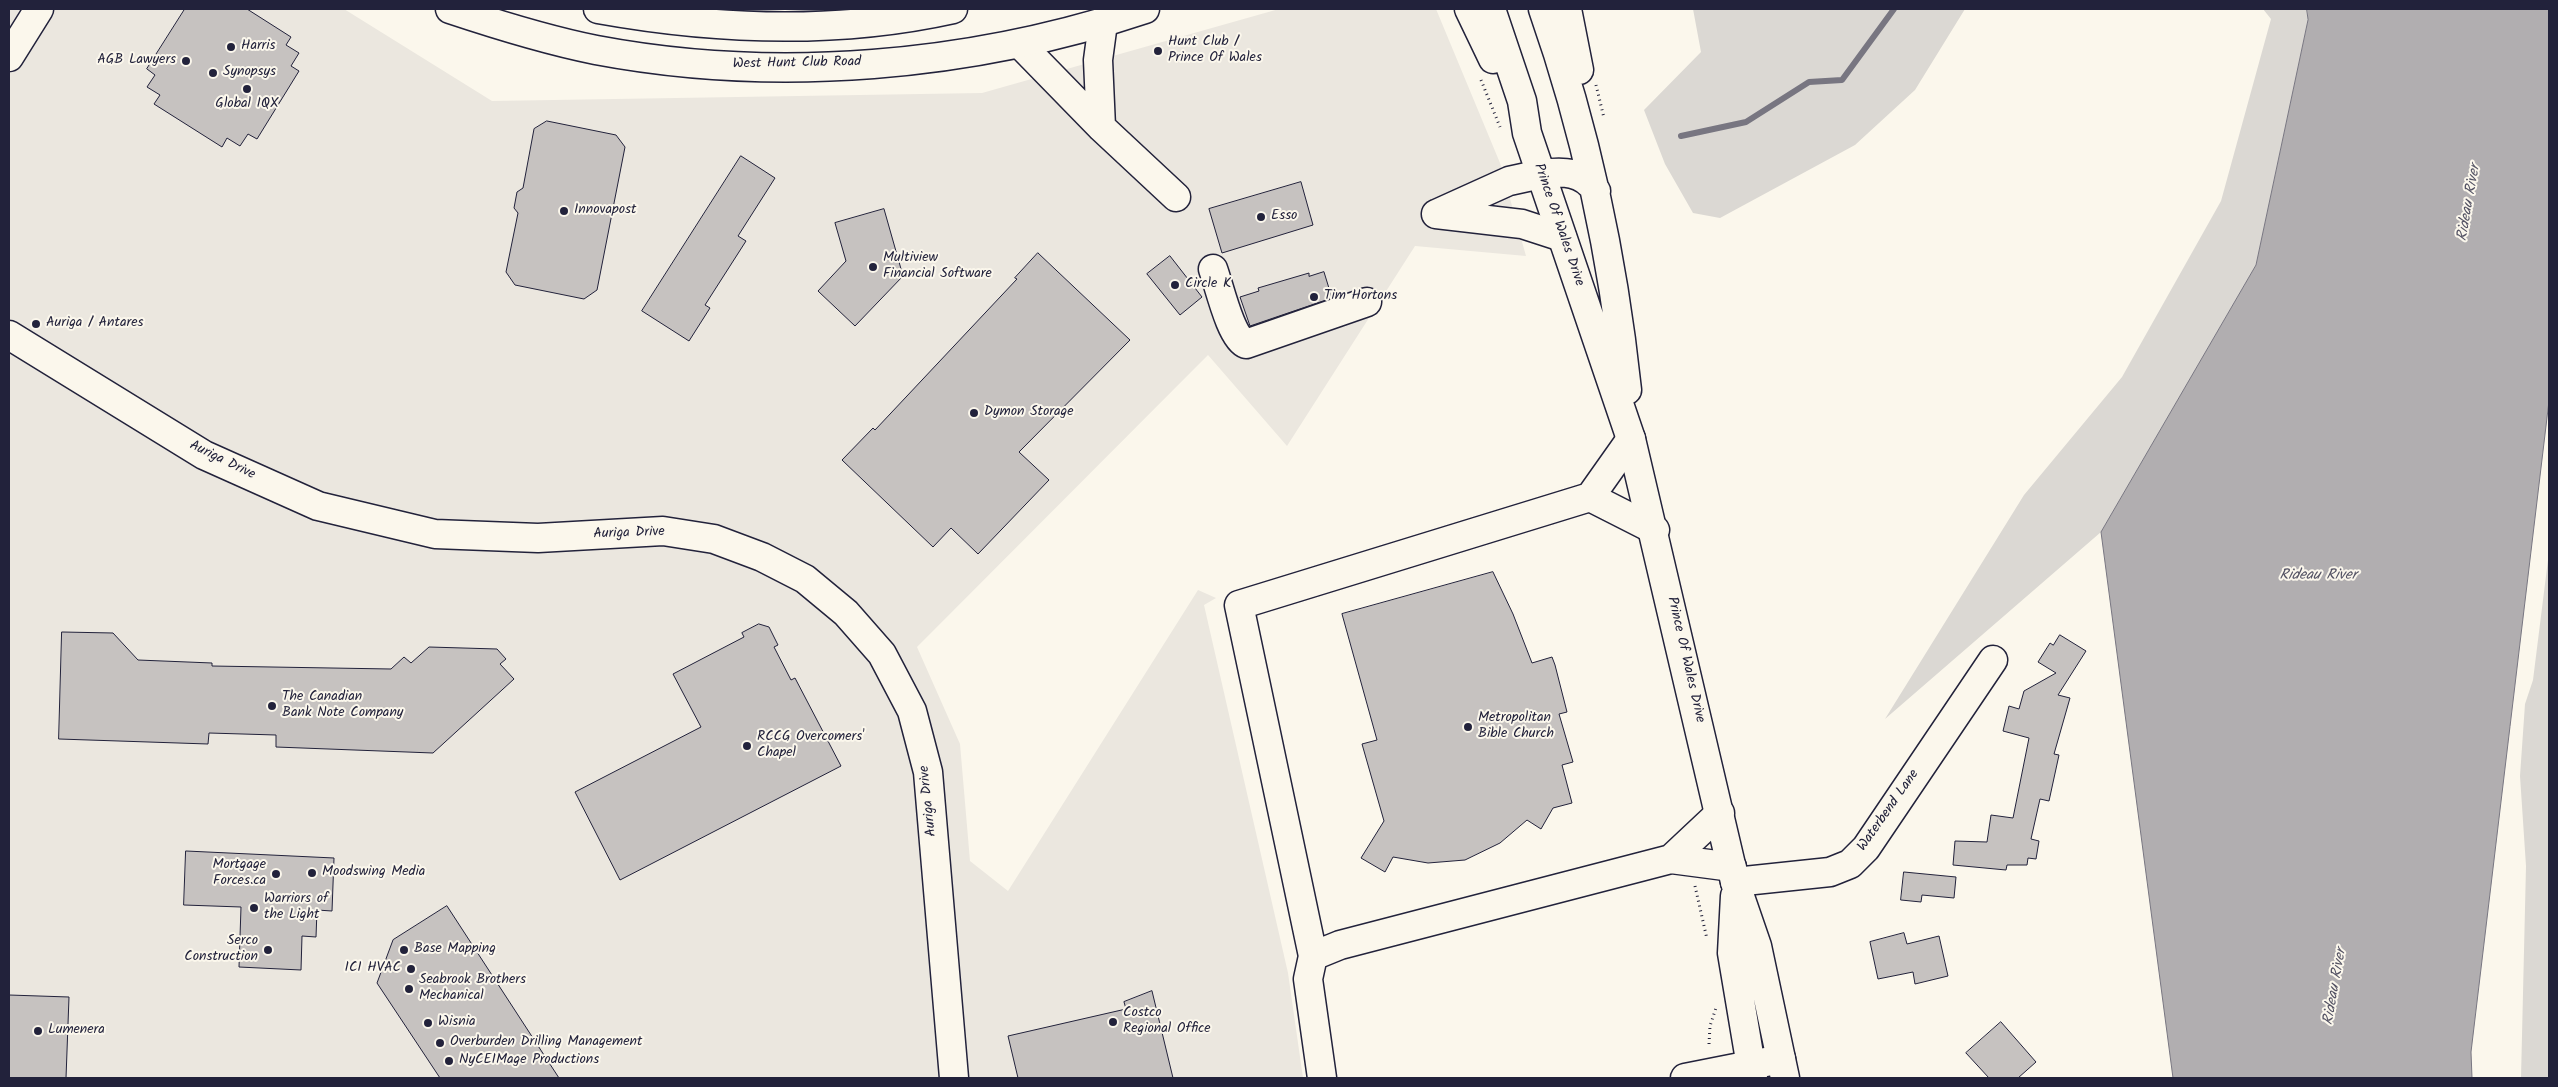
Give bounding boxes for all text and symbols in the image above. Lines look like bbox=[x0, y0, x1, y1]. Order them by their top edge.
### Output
place label: Hunt Club / Prince Of Wales bbox=[1168, 35, 1262, 68]
place label: Harris bbox=[241, 39, 276, 55]
marker: Harris bbox=[225, 41, 237, 53]
marker: Hunt Club / Prince Of Wales bbox=[1152, 45, 1164, 57]
place label: AGB Lawyers bbox=[97, 53, 176, 69]
street label: West Hunt Club Road bbox=[733, 54, 861, 74]
marker: AGB Lawyers bbox=[180, 55, 192, 67]
place label: Synopsys bbox=[223, 65, 276, 81]
marker: Synopsys bbox=[207, 67, 219, 79]
marker: Global IQX bbox=[241, 83, 253, 95]
place label: Global IQX bbox=[215, 97, 279, 113]
street label: Prince Of Wales Drive bbox=[1529, 161, 1587, 289]
water label: Rideau River bbox=[2454, 163, 2486, 243]
place label: Innovapost bbox=[574, 203, 636, 219]
marker: Innovapost bbox=[558, 205, 570, 217]
place label: Esso bbox=[1271, 209, 1297, 225]
marker: Esso bbox=[1255, 211, 1267, 223]
place label: Multiview Financial Software bbox=[883, 251, 992, 284]
marker: Multiview Financial Software bbox=[867, 261, 879, 273]
place label: Circle K bbox=[1185, 277, 1231, 293]
marker: Circle K bbox=[1169, 279, 1181, 291]
place label: Tim Hortons bbox=[1324, 289, 1397, 305]
marker: Tim Hortons bbox=[1308, 291, 1320, 303]
place label: Auriga / Antares bbox=[46, 316, 143, 332]
marker: Auriga / Antares bbox=[30, 318, 42, 330]
place label: Dymon Storage bbox=[984, 405, 1074, 421]
marker: Dymon Storage bbox=[968, 407, 980, 419]
street label: Auriga Drive bbox=[186, 438, 258, 484]
street label: Auriga Drive bbox=[593, 524, 665, 544]
water label: Rideau River bbox=[2279, 567, 2357, 585]
street label: Prince Of Wales Drive bbox=[1662, 595, 1708, 725]
place label: The Canadian Bank Note Company bbox=[282, 690, 403, 722]
marker: The Canadian Bank Note Company bbox=[266, 700, 278, 712]
place label: Metropolitan Bible Church bbox=[1478, 711, 1554, 744]
marker: Metropolitan Bible Church bbox=[1462, 721, 1474, 733]
place label: RCCG Overcomers' Chapel bbox=[757, 730, 864, 762]
marker: RCCG Overcomers' Chapel bbox=[741, 740, 753, 752]
street label: Auriga Drive bbox=[917, 765, 941, 837]
street label: Waterbend Lane bbox=[1855, 767, 1923, 855]
place label: Mortgage Forces.ca bbox=[212, 858, 266, 890]
place label: Moodswing Media bbox=[322, 865, 425, 881]
marker: Moodswing Media bbox=[306, 867, 318, 879]
marker: Mortgage Forces.ca bbox=[270, 868, 282, 880]
place label: Warriors of the Light bbox=[264, 892, 328, 924]
marker: Warriors of the Light bbox=[248, 902, 260, 914]
place label: Serco Construction bbox=[184, 934, 258, 966]
place label: Base Mapping bbox=[414, 942, 496, 958]
marker: Serco Construction bbox=[262, 944, 274, 956]
marker: Base Mapping bbox=[398, 944, 410, 956]
water label: Rideau River bbox=[2320, 947, 2352, 1027]
place label: ICI HVAC bbox=[345, 961, 401, 977]
marker: ICI HVAC bbox=[405, 963, 417, 975]
place label: Seabrook Brothers Mechanical bbox=[419, 973, 526, 1006]
marker: Seabrook Brothers Mechanical bbox=[403, 983, 415, 995]
place label: Costco Regional Office bbox=[1123, 1006, 1211, 1038]
place label: Wisnia bbox=[438, 1015, 476, 1031]
marker: Costco Regional Office bbox=[1107, 1016, 1119, 1028]
marker: Wisnia bbox=[422, 1017, 434, 1029]
place label: Lumenera bbox=[48, 1023, 105, 1039]
marker: Lumenera bbox=[32, 1025, 44, 1037]
place label: Overburden Drilling Management bbox=[450, 1035, 642, 1051]
marker: Overburden Drilling Management bbox=[434, 1037, 446, 1049]
place label: NyCEIMage Productions bbox=[459, 1053, 599, 1069]
marker: NyCEIMage Productions bbox=[443, 1055, 455, 1067]

